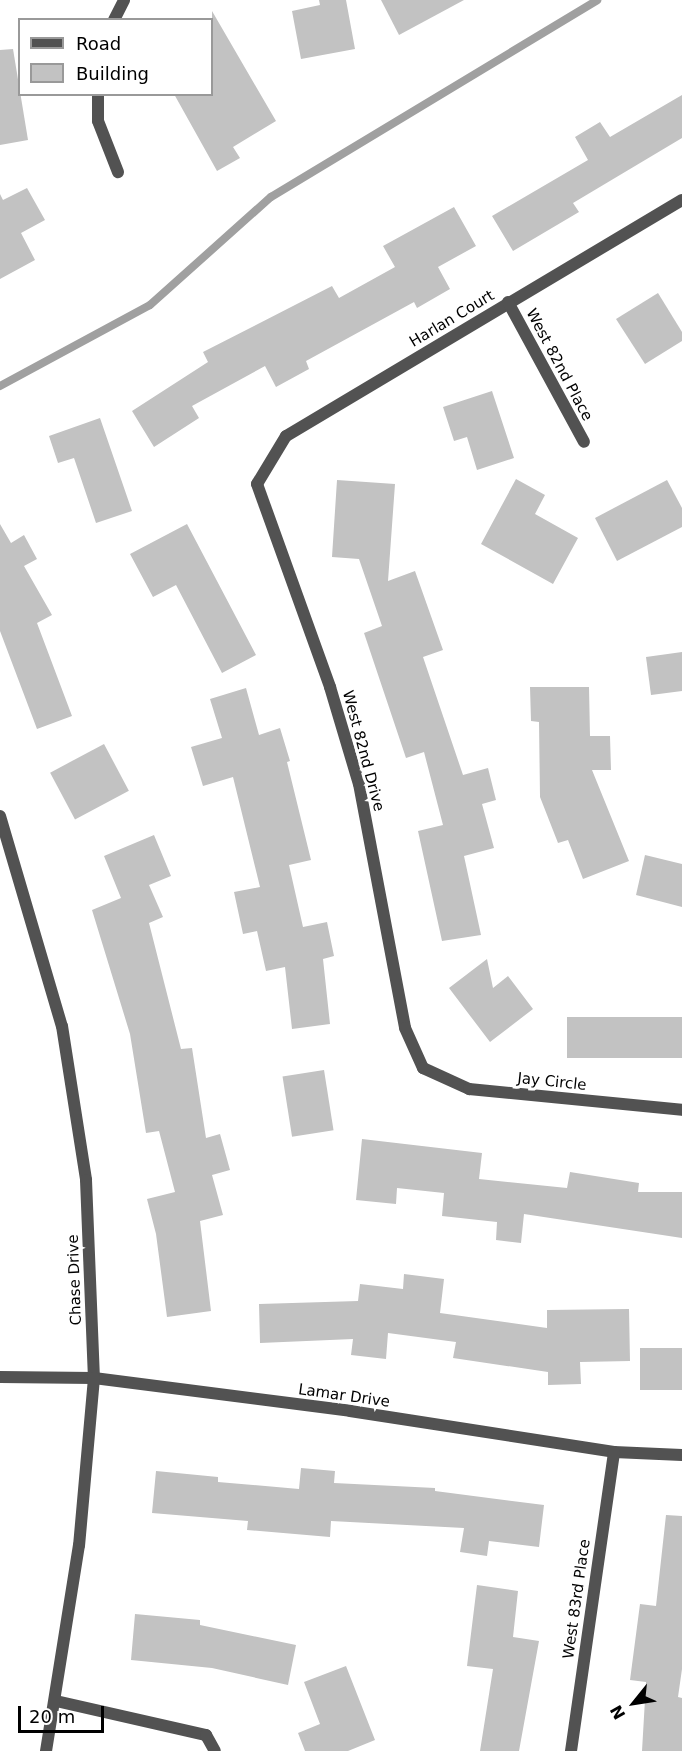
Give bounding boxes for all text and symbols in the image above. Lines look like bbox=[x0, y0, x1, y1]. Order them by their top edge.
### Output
legend bbox=[18, 18, 213, 96]
text: Road bbox=[76, 33, 121, 54]
text: Building bbox=[76, 63, 149, 84]
street label: Harlan Court bbox=[406, 287, 498, 351]
street label: West 82nd Place bbox=[522, 306, 596, 424]
street label: West 82nd Drive bbox=[338, 689, 388, 813]
street label: Jay Circle bbox=[517, 1069, 587, 1095]
street label: Chase Drive bbox=[64, 1234, 86, 1326]
street label: Lamar Drive bbox=[297, 1381, 391, 1411]
street label: West 83rd Place bbox=[560, 1538, 594, 1660]
north arrow bbox=[604, 1673, 664, 1733]
scale bar bbox=[21, 1694, 106, 1732]
text: N bbox=[606, 1702, 630, 1723]
text: 20 m bbox=[29, 1706, 75, 1727]

